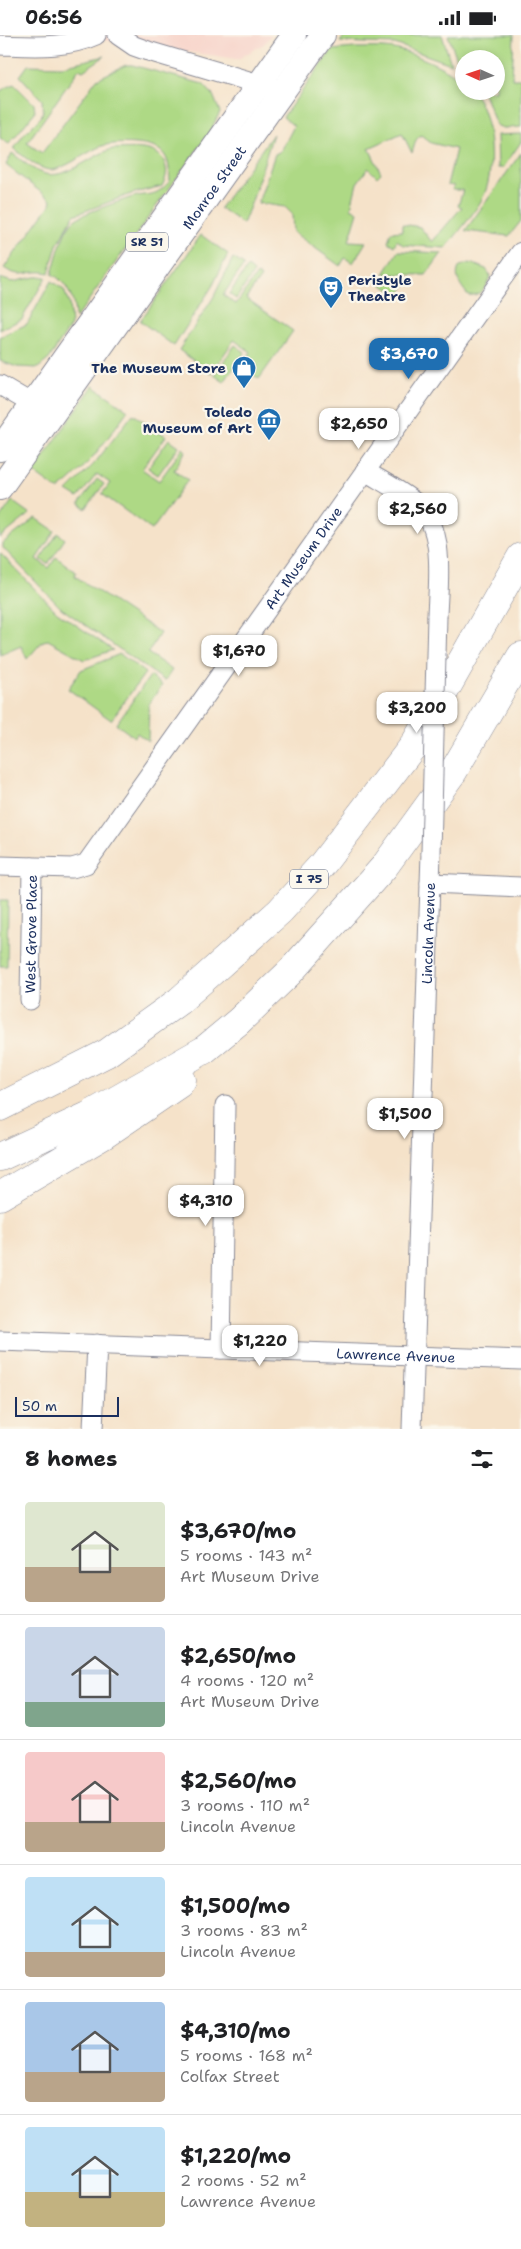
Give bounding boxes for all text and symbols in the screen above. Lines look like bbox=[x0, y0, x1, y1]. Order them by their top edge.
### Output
text: 06:56 bbox=[25, 5, 82, 30]
north arrow bbox=[455, 50, 505, 100]
map controls bbox=[455, 50, 505, 100]
street label: Monroe Street bbox=[178, 142, 250, 233]
road number: SR 51 bbox=[126, 233, 168, 251]
place label: Peristyle Theatre bbox=[348, 271, 412, 305]
theatre icon: Peristyle Theatre bbox=[318, 275, 344, 309]
pin: $3,670 bbox=[368, 337, 450, 380]
text: $3,670 bbox=[380, 343, 438, 364]
shop icon: The Museum Store bbox=[231, 355, 257, 389]
place label: The Museum Store bbox=[91, 359, 226, 377]
place label: Toledo Museum of Art bbox=[143, 403, 252, 437]
museum icon: Toledo Museum of Art bbox=[256, 407, 282, 441]
pin: $2,650 bbox=[318, 407, 400, 450]
text: $2,650 bbox=[330, 413, 388, 434]
pin: $2,560 bbox=[377, 493, 459, 535]
text: $2,560 bbox=[389, 498, 447, 519]
street label: Art Museum Drive bbox=[261, 503, 346, 613]
pin: $1,670 bbox=[198, 635, 280, 677]
text: $1,670 bbox=[212, 640, 266, 661]
pin: $3,200 bbox=[376, 691, 458, 734]
text: $3,200 bbox=[387, 697, 447, 718]
road number: I 75 bbox=[290, 869, 328, 889]
street label: West Grove Place bbox=[21, 874, 41, 994]
street label: Lincoln Avenue bbox=[418, 882, 439, 984]
pin: $1,500 bbox=[364, 1097, 446, 1140]
text: $1,500 bbox=[378, 1103, 432, 1124]
pin: $4,310 bbox=[165, 1185, 247, 1227]
text: $4,310 bbox=[179, 1190, 233, 1211]
pin: $1,220 bbox=[219, 1325, 301, 1367]
text: $1,220 bbox=[233, 1330, 287, 1351]
street label: Lawrence Avenue bbox=[336, 1344, 456, 1367]
scale bar bbox=[15, 1394, 119, 1417]
text: 50 m bbox=[22, 1397, 57, 1415]
text: 8 homes bbox=[25, 1445, 117, 1473]
icon: filters bbox=[468, 1445, 496, 1473]
text: $3,670/mo bbox=[180, 1517, 296, 1545]
icon: home bbox=[65, 1522, 125, 1582]
text: 5 rooms · 143 m² bbox=[180, 1545, 312, 1566]
text: Art Museum Drive bbox=[180, 1566, 319, 1587]
text: $2,650/mo bbox=[180, 1642, 296, 1670]
icon: home bbox=[65, 1647, 125, 1707]
text: 4 rooms · 120 m² bbox=[180, 1670, 314, 1691]
text: Art Museum Drive bbox=[180, 1691, 319, 1712]
text: $2,560/mo bbox=[180, 1767, 297, 1795]
icon: home bbox=[65, 1772, 125, 1832]
text: 3 rooms · 110 m² bbox=[180, 1795, 310, 1816]
text: Lincoln Avenue bbox=[180, 1816, 296, 1837]
text: $1,500/mo bbox=[180, 1892, 290, 1920]
icon: home bbox=[65, 1897, 125, 1957]
text: 3 rooms · 83 m² bbox=[180, 1920, 308, 1941]
text: Lincoln Avenue bbox=[180, 1941, 296, 1962]
text: $4,310/mo bbox=[180, 2017, 291, 2045]
icon: home bbox=[65, 2022, 125, 2082]
text: 5 rooms · 168 m² bbox=[180, 2045, 313, 2066]
text: Colfax Street bbox=[180, 2066, 280, 2087]
text: $1,220/mo bbox=[180, 2142, 291, 2170]
icon: home bbox=[65, 2147, 125, 2207]
text: 2 rooms · 52 m² bbox=[180, 2170, 307, 2191]
text: Lawrence Avenue bbox=[180, 2191, 316, 2212]

